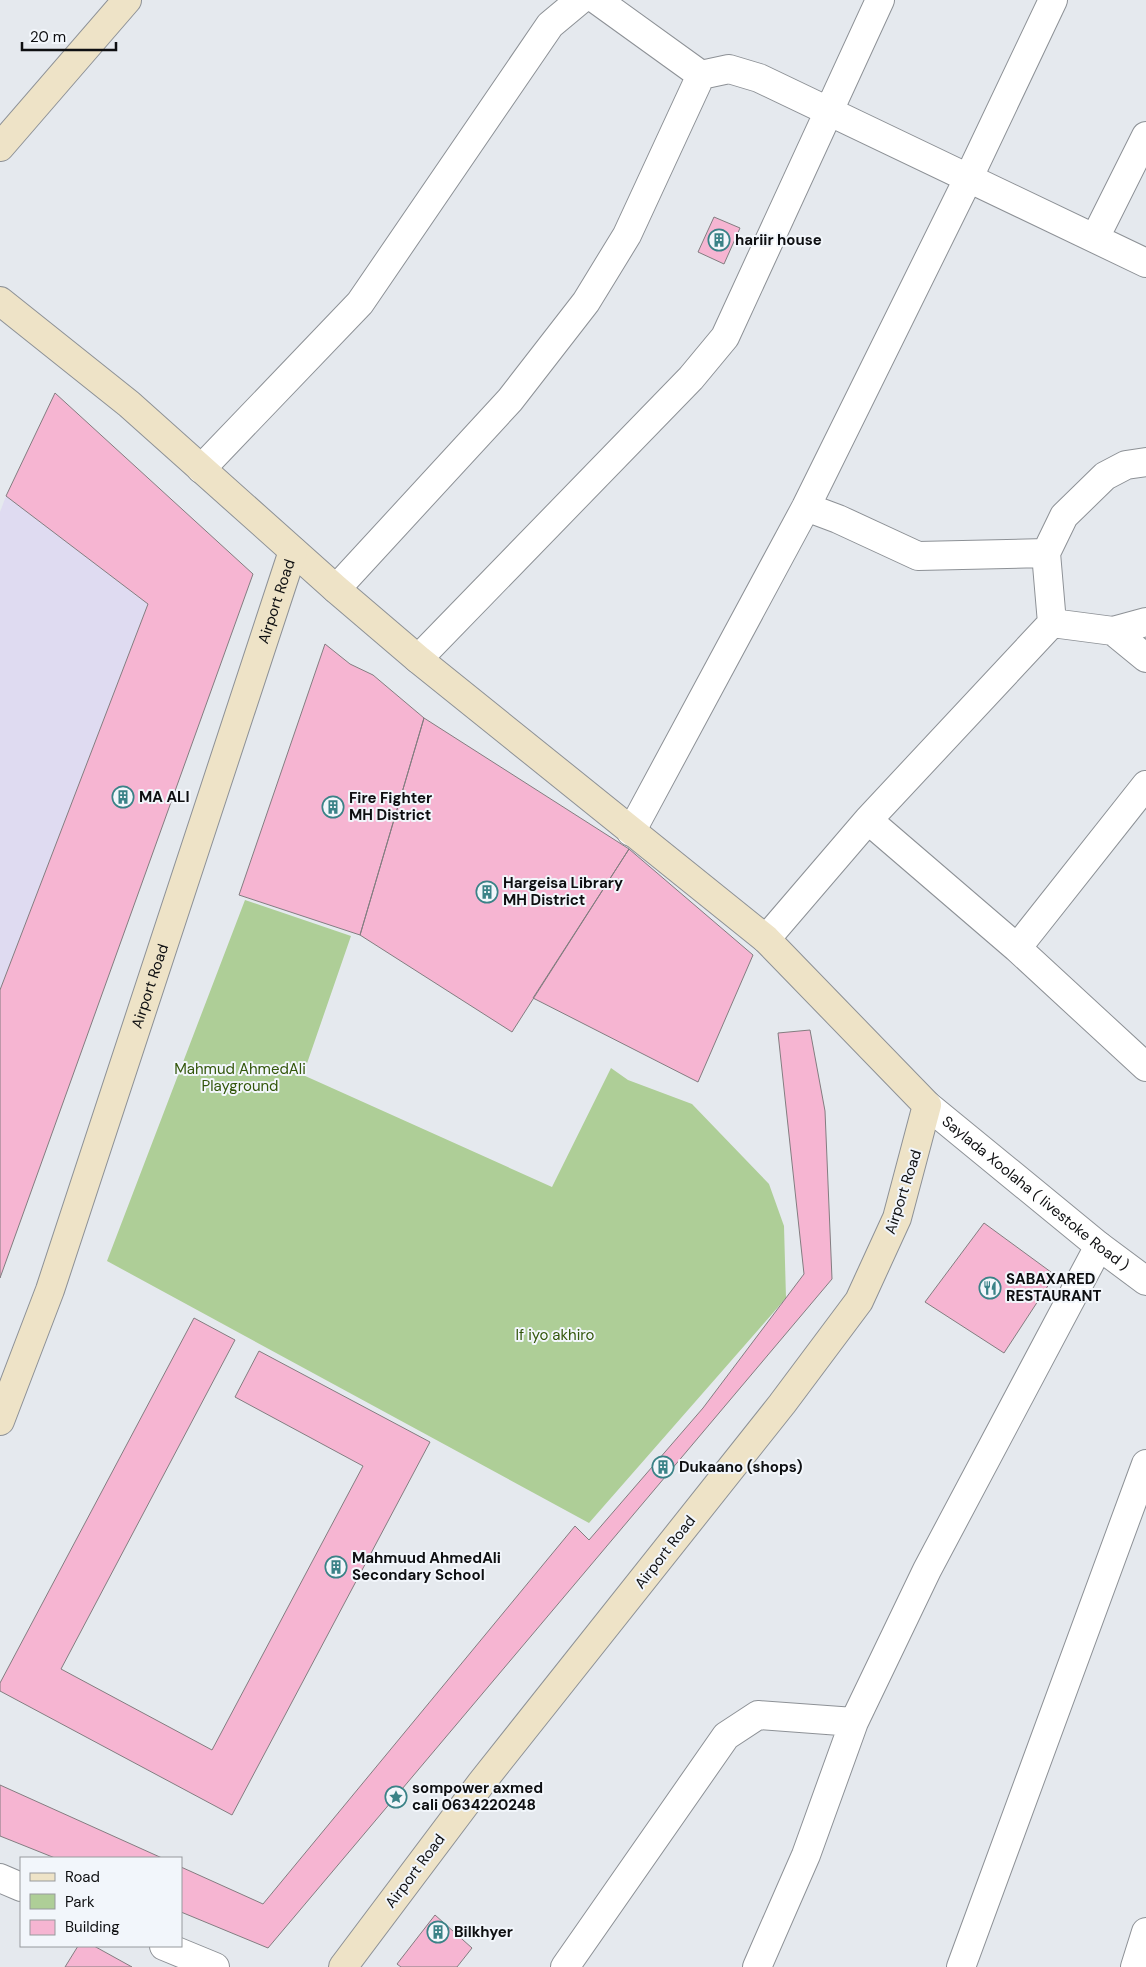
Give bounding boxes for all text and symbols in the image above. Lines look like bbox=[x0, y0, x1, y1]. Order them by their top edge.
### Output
scale bar bbox=[22, 20, 116, 52]
text: 20 m bbox=[30, 27, 66, 47]
building icon: hariir house bbox=[707, 228, 731, 252]
place label: hariir house bbox=[735, 230, 822, 250]
street label: Airport Road bbox=[253, 557, 300, 646]
building icon: MA ALI bbox=[111, 785, 135, 809]
place label: MA ALI bbox=[139, 787, 190, 807]
place label: Fire Fighter MH District bbox=[349, 788, 432, 825]
building icon: Fire Fighter MH District bbox=[321, 795, 345, 819]
place label: Hargeisa Library MH District bbox=[503, 873, 623, 910]
building icon: Hargeisa Library MH District bbox=[475, 880, 499, 904]
street label: Airport Road bbox=[127, 941, 173, 1031]
park label: Mahmud AhmedAli Playground bbox=[174, 1059, 306, 1096]
street label: Saylada Xoolaha ( livestoke Road ) bbox=[938, 1111, 1133, 1275]
street label: Airport Road bbox=[880, 1147, 926, 1237]
place label: SABAXARED RESTAURANT bbox=[1006, 1269, 1102, 1306]
restaurant icon: SABAXARED RESTAURANT bbox=[978, 1276, 1002, 1300]
park label: If iyo akhiro bbox=[516, 1325, 595, 1345]
building icon: Dukaano (shops) bbox=[651, 1455, 675, 1479]
place label: Dukaano (shops) bbox=[679, 1457, 803, 1477]
street label: Airport Road bbox=[630, 1511, 700, 1593]
place label: Mahmuud AhmedAli Secondary School bbox=[352, 1548, 501, 1585]
building icon: Mahmuud AhmedAli Secondary School bbox=[324, 1555, 348, 1579]
place label: sompower axmed cali 0634220248 bbox=[412, 1778, 543, 1815]
place icon: sompower axmed cali 0634220248 bbox=[384, 1785, 408, 1809]
street label: Airport Road bbox=[381, 1830, 449, 1912]
legend bbox=[20, 1857, 182, 1947]
text: Road bbox=[65, 1867, 100, 1887]
text: Park bbox=[65, 1892, 95, 1912]
text: Building bbox=[65, 1917, 120, 1937]
building icon: Bilkhyer bbox=[426, 1920, 450, 1944]
place label: Bilkhyer bbox=[454, 1922, 513, 1942]

